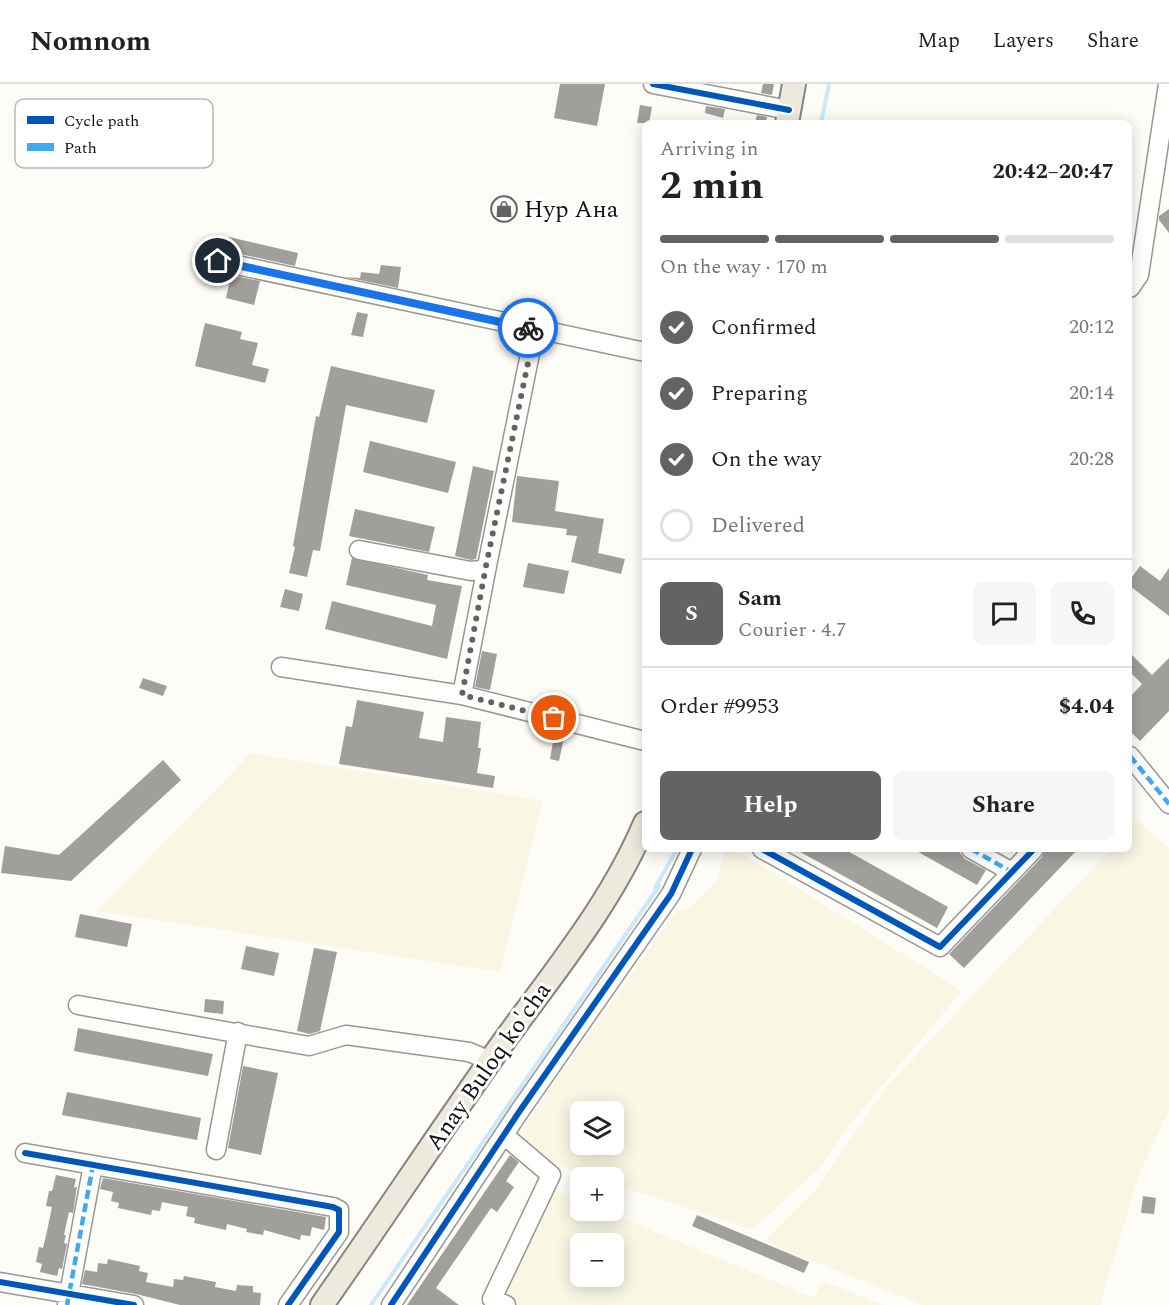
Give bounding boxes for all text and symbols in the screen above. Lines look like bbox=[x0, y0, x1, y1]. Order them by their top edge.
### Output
text: Nomnom bbox=[30, 20, 151, 63]
text: Map bbox=[918, 25, 960, 57]
text: Layers bbox=[993, 25, 1054, 57]
text: Share bbox=[1087, 25, 1139, 57]
legend bbox=[15, 99, 213, 168]
text: Cycle path bbox=[64, 109, 139, 133]
text: Arriving in bbox=[660, 134, 758, 164]
text: Path bbox=[64, 136, 97, 160]
text: 20:42–20:47 bbox=[992, 155, 1114, 188]
text: 2 min bbox=[660, 157, 764, 216]
place label: Нур Ана bbox=[524, 192, 619, 228]
shop icon: Нур Ана bbox=[489, 194, 519, 224]
pin bbox=[192, 235, 243, 286]
icon: home bbox=[201, 244, 234, 277]
text: On the way · 170 m bbox=[660, 252, 828, 282]
courier bbox=[498, 298, 558, 358]
icon: check bbox=[660, 311, 693, 344]
text: Confirmed bbox=[711, 311, 817, 344]
icon: bike bbox=[512, 312, 545, 345]
text: 20:12 bbox=[1069, 312, 1114, 342]
icon: check bbox=[660, 377, 693, 410]
text: Preparing bbox=[711, 377, 808, 410]
text: 20:14 bbox=[1069, 378, 1114, 408]
icon: check bbox=[660, 443, 693, 476]
text: On the way bbox=[711, 443, 822, 476]
text: 20:28 bbox=[1069, 444, 1114, 474]
text: Delivered bbox=[711, 509, 805, 542]
text: Sam bbox=[738, 582, 782, 615]
button: chat bbox=[973, 582, 1036, 645]
button: phone bbox=[1051, 582, 1114, 645]
text: S bbox=[685, 597, 698, 630]
text: Courier · 4.7 bbox=[738, 615, 846, 645]
text: Order #9953 bbox=[660, 690, 779, 723]
text: $4.04 bbox=[1059, 690, 1114, 723]
pin bbox=[528, 692, 579, 743]
icon: bag bbox=[537, 701, 570, 734]
button: Help bbox=[660, 771, 881, 840]
button: Share bbox=[893, 771, 1114, 840]
street label: Anay Buloq ko'cha bbox=[417, 975, 561, 1158]
map controls bbox=[570, 1101, 624, 1287]
button: layers bbox=[570, 1101, 624, 1155]
button: + bbox=[570, 1167, 624, 1221]
button: − bbox=[570, 1233, 624, 1287]

